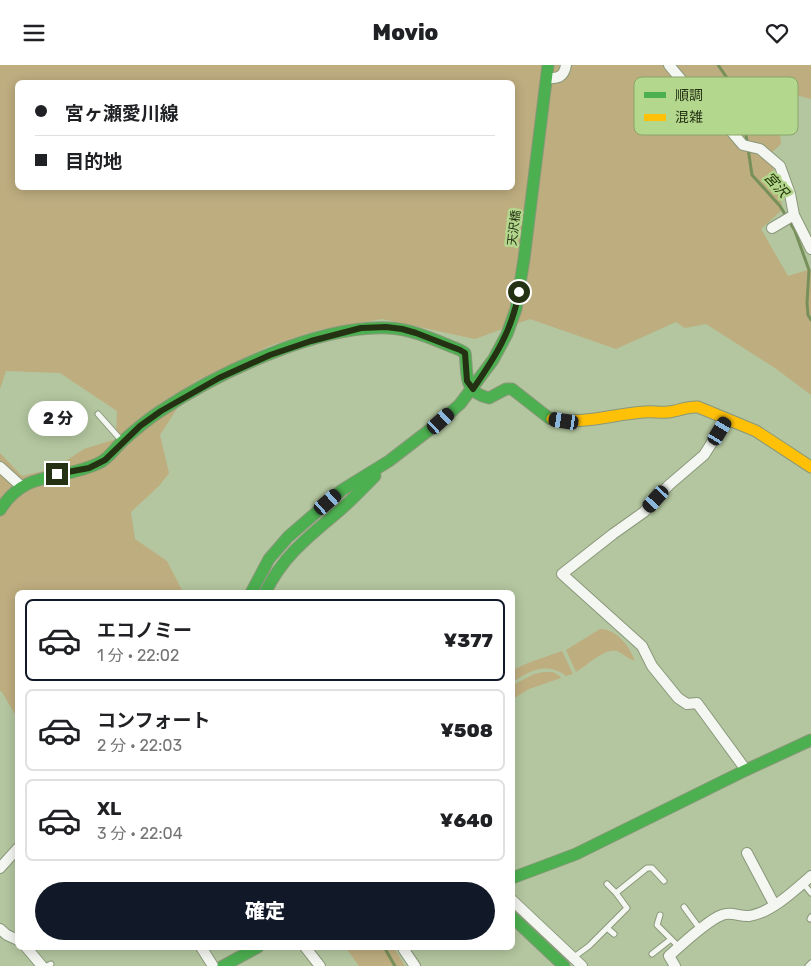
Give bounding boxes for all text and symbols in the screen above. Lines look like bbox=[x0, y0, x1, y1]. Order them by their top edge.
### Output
icon: menu bbox=[20, 19, 48, 47]
text: Movio bbox=[373, 19, 438, 46]
icon: heart bbox=[763, 19, 791, 47]
legend bbox=[634, 77, 798, 135]
text: 順調 bbox=[675, 87, 703, 104]
text: 宮ヶ瀬愛川線 bbox=[65, 102, 179, 125]
text: 混雑 bbox=[675, 109, 703, 126]
text: 目的地 bbox=[65, 150, 122, 173]
water label: 宮沢 bbox=[760, 169, 793, 203]
street label: 天沢橋 bbox=[505, 209, 523, 247]
route start bbox=[508, 281, 530, 303]
callout: 2 分 bbox=[27, 401, 87, 437]
car bbox=[424, 405, 457, 437]
text: 2 分 bbox=[43, 409, 73, 428]
car bbox=[548, 411, 579, 431]
car bbox=[705, 414, 734, 448]
route end bbox=[46, 463, 68, 485]
car bbox=[640, 483, 671, 515]
car bbox=[311, 486, 344, 518]
icon: car bbox=[37, 618, 82, 663]
text: エコノミー bbox=[97, 619, 192, 642]
text: ¥377 bbox=[444, 629, 493, 652]
text: 1 分 · 22:02 bbox=[97, 646, 179, 665]
icon: car bbox=[37, 708, 82, 753]
text: コンフォート bbox=[97, 709, 210, 732]
text: ¥508 bbox=[440, 719, 493, 742]
text: 2 分 · 22:03 bbox=[97, 736, 182, 755]
text: XL bbox=[97, 797, 121, 820]
icon: car bbox=[37, 798, 82, 843]
text: ¥640 bbox=[440, 809, 493, 832]
text: 3 分 · 22:04 bbox=[97, 824, 183, 843]
button: 確定 bbox=[35, 882, 495, 940]

